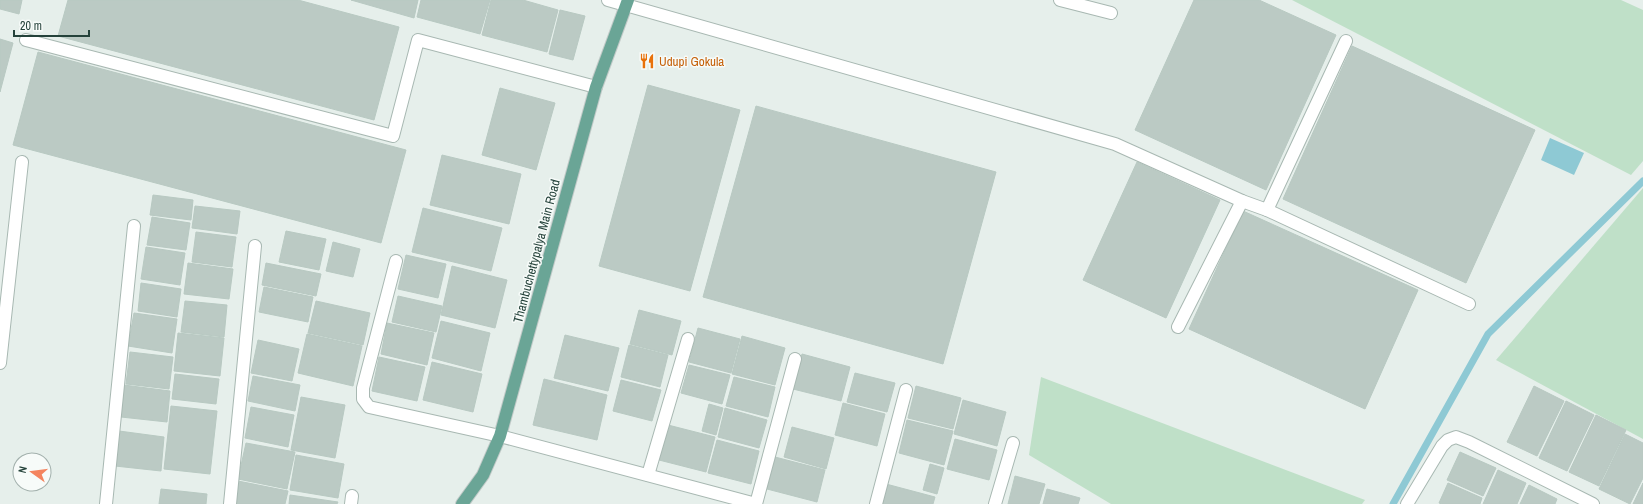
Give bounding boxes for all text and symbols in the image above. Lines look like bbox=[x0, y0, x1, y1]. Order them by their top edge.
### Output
scale bar bbox=[14, 12, 89, 38]
text: 20 m bbox=[20, 18, 42, 34]
restaurant icon: Udupi Gokula bbox=[638, 52, 656, 70]
place label: Udupi Gokula bbox=[659, 53, 724, 70]
street label: Thambuchettypalya Main Road bbox=[509, 177, 564, 325]
north arrow bbox=[12, 452, 52, 492]
text: N bbox=[15, 465, 30, 474]

